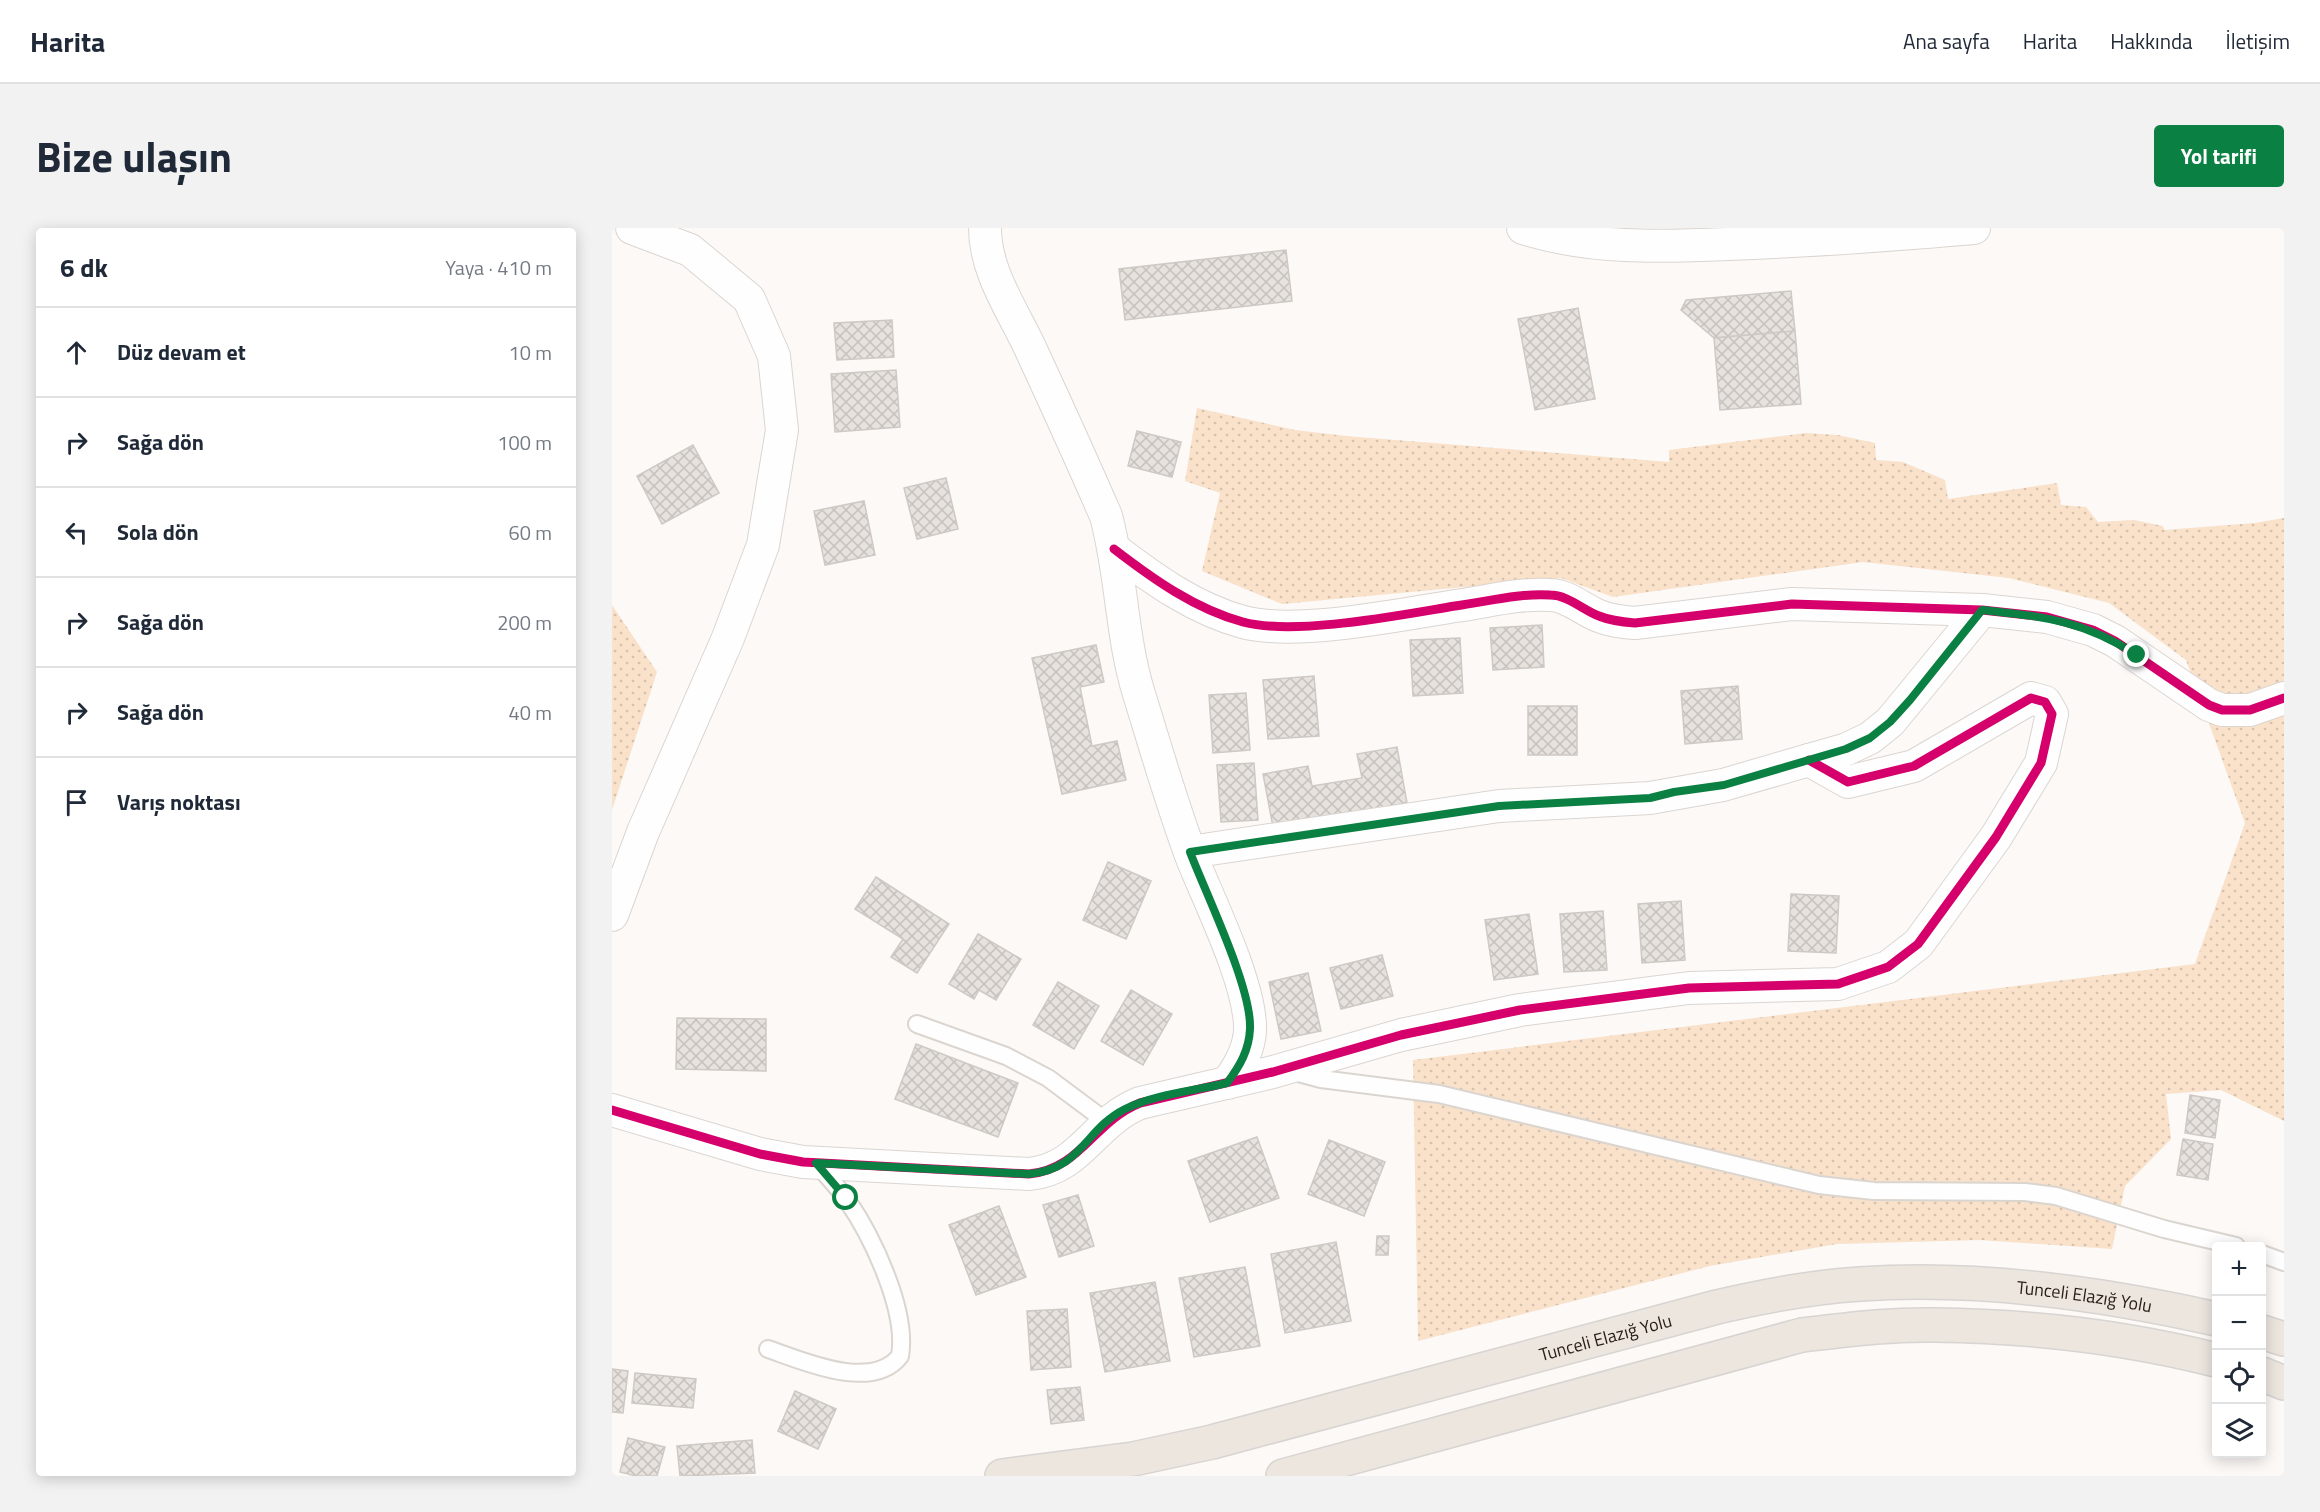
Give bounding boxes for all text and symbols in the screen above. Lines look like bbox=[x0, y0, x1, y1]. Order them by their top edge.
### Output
text: Harita bbox=[30, 20, 105, 63]
text: Ana sayfa bbox=[1903, 25, 1990, 57]
text: Harita bbox=[2023, 25, 2077, 57]
text: Hakkında bbox=[2110, 25, 2193, 57]
text: İletişim bbox=[2226, 25, 2290, 57]
text: Bize ulaşın bbox=[36, 124, 232, 188]
button: Yol tarifi bbox=[2154, 125, 2284, 187]
text: 6 dk bbox=[60, 248, 108, 287]
text: Yaya · 410 m bbox=[445, 252, 552, 283]
text: Düz devam et bbox=[117, 335, 246, 369]
icon: ahead bbox=[60, 336, 93, 369]
text: 10 m bbox=[508, 337, 552, 368]
text: Sağa dön bbox=[117, 425, 204, 459]
icon: right bbox=[60, 426, 93, 459]
text: 100 m bbox=[497, 427, 552, 458]
text: Sola dön bbox=[117, 515, 199, 549]
icon: left bbox=[60, 516, 93, 549]
text: 60 m bbox=[508, 517, 552, 548]
text: Sağa dön bbox=[117, 605, 204, 639]
icon: right bbox=[60, 606, 93, 639]
text: 200 m bbox=[497, 607, 552, 638]
route end bbox=[2123, 641, 2149, 667]
text: Sağa dön bbox=[117, 695, 204, 729]
icon: right bbox=[60, 696, 93, 729]
text: 40 m bbox=[508, 697, 552, 728]
text: Varış noktası bbox=[117, 785, 241, 819]
icon: arrive bbox=[60, 786, 93, 819]
route start bbox=[832, 1184, 858, 1210]
map controls bbox=[2212, 1242, 2266, 1458]
button: + bbox=[2212, 1242, 2266, 1296]
street label: Tunceli Elazığ Yolu bbox=[2016, 1273, 2154, 1319]
button: − bbox=[2212, 1296, 2266, 1350]
street label: Tunceli Elazığ Yolu bbox=[1536, 1306, 1675, 1368]
button: locate bbox=[2212, 1350, 2266, 1404]
button: layers bbox=[2212, 1404, 2266, 1458]

